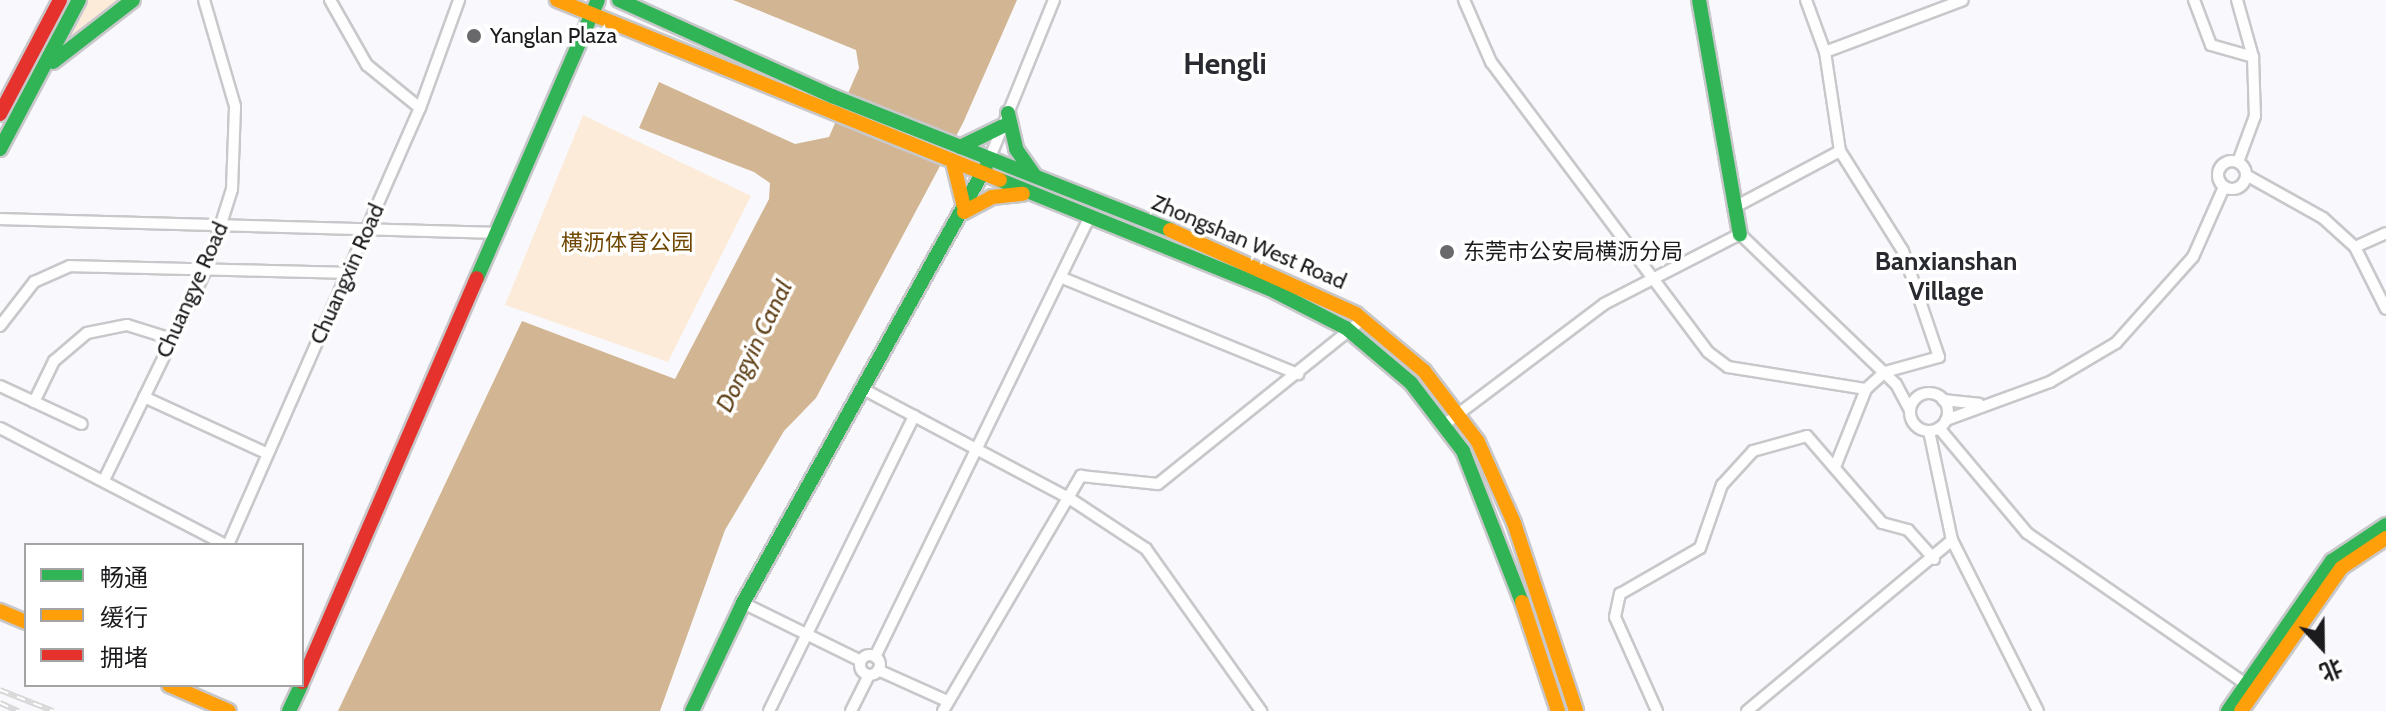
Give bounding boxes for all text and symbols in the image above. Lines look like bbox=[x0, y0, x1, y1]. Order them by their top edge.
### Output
place label: Yanglan Plaza bbox=[490, 23, 617, 49]
marker: Yanglan Plaza bbox=[465, 27, 483, 45]
district label: Hengli bbox=[1183, 46, 1267, 82]
street label: Zhongshan West Road bbox=[1148, 189, 1350, 295]
street label: Chuangxin Road bbox=[304, 200, 390, 348]
street label: Chuangye Road bbox=[150, 218, 234, 362]
park label: 横沥体育公园 bbox=[561, 230, 693, 256]
place label: 东莞市公安局横沥分局 bbox=[1463, 239, 1683, 265]
marker: 东莞市公安局横沥分局 bbox=[1438, 243, 1456, 261]
district label: Banxianshan Village bbox=[1875, 246, 2017, 308]
water label: Dongyin Canal bbox=[710, 276, 798, 416]
legend bbox=[24, 543, 304, 687]
text: 畅通 bbox=[100, 563, 148, 592]
text: 缓行 bbox=[100, 603, 148, 632]
north arrow bbox=[2282, 607, 2362, 687]
text: 拥堵 bbox=[100, 643, 148, 672]
text: 北 bbox=[2316, 653, 2346, 686]

